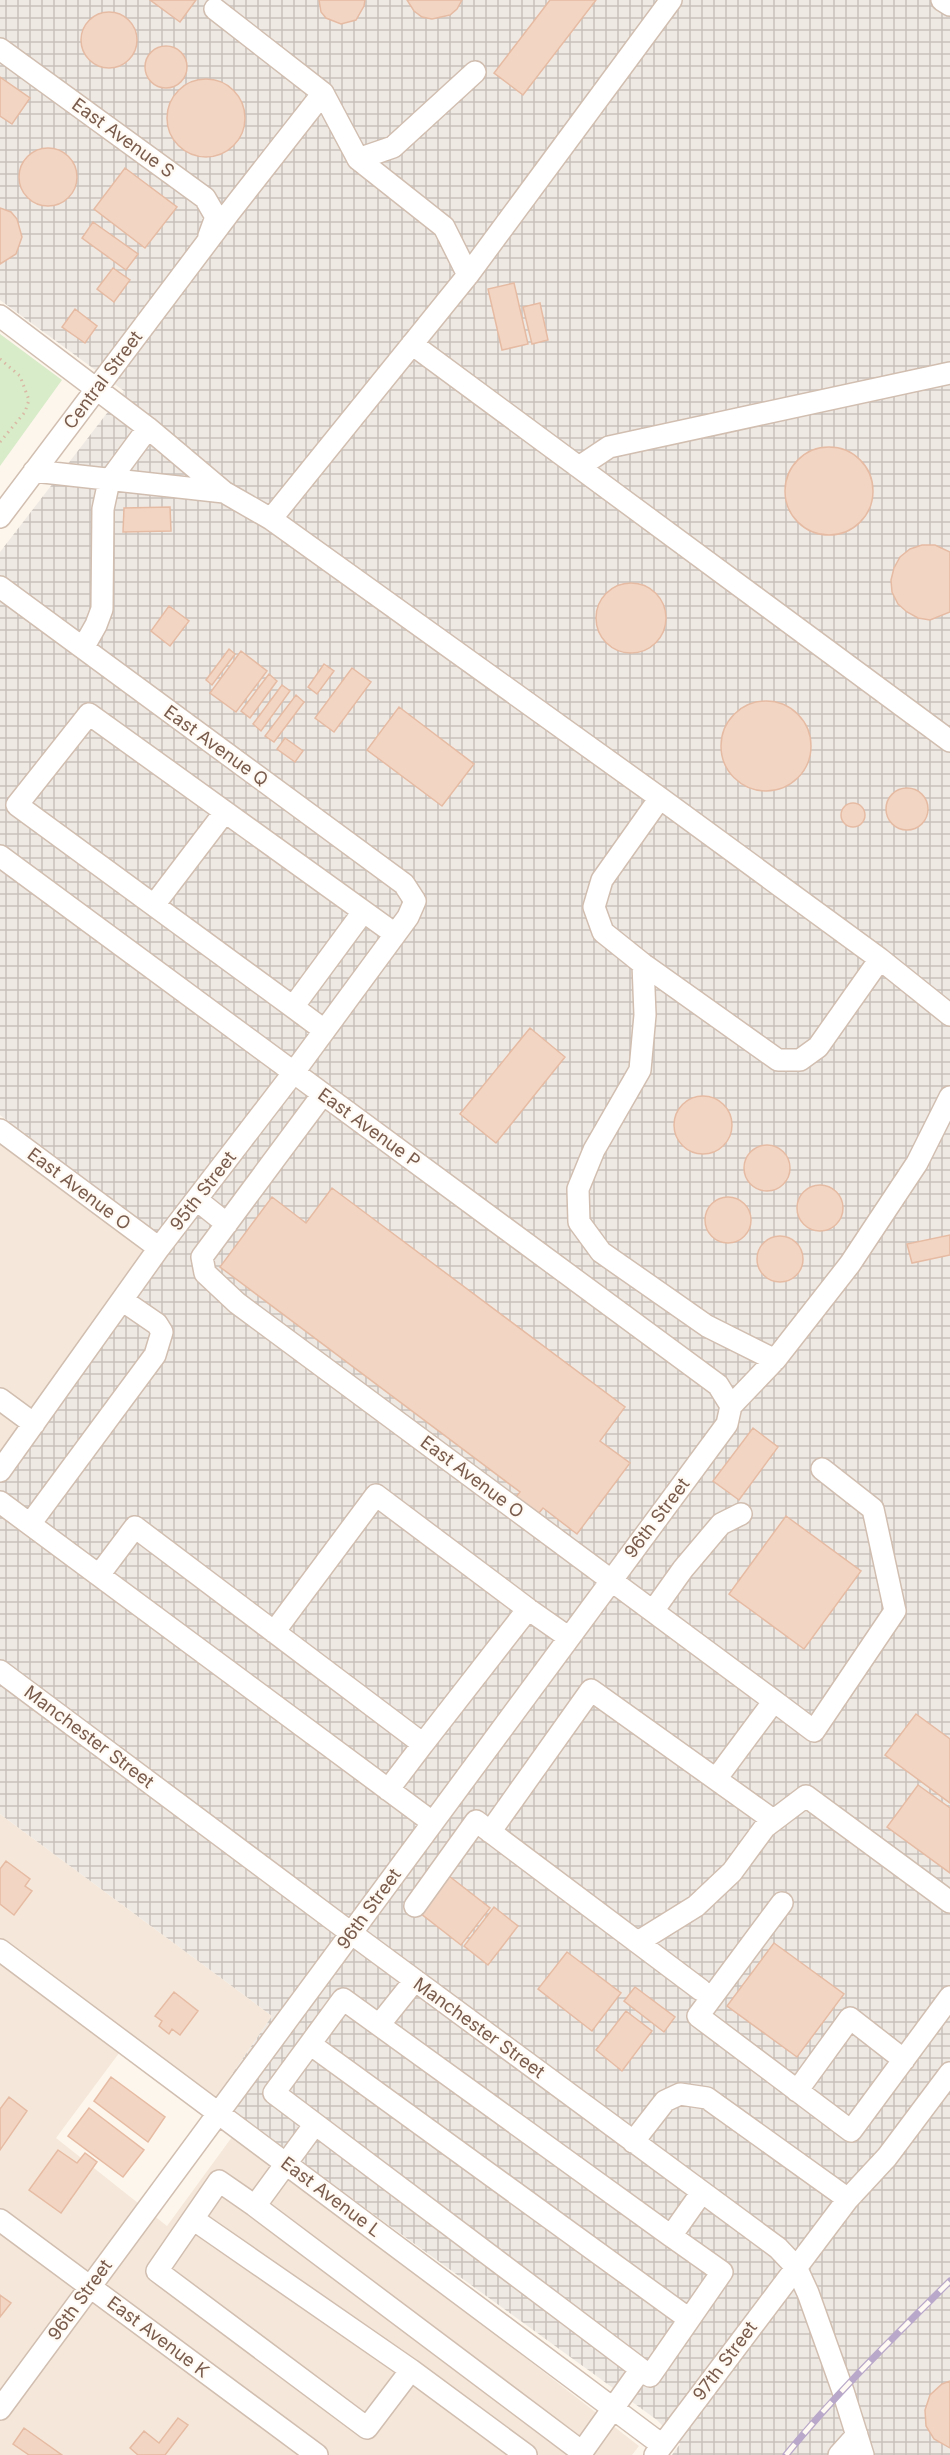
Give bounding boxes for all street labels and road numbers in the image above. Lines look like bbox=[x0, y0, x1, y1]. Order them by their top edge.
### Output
street label: East Avenue S bbox=[68, 93, 178, 182]
street label: Central Street bbox=[59, 326, 146, 433]
street label: East Avenue Q bbox=[160, 701, 272, 790]
street label: East Avenue P bbox=[314, 1083, 424, 1172]
street label: East Avenue O bbox=[24, 1143, 135, 1234]
street label: 95th Street bbox=[165, 1147, 240, 1234]
street label: East Avenue O bbox=[417, 1431, 528, 1522]
street label: 96th Street bbox=[620, 1473, 694, 1562]
street label: Manchester Street bbox=[20, 1681, 158, 1792]
street label: 96th Street bbox=[332, 1864, 405, 1953]
street label: Manchester Street bbox=[410, 1973, 549, 2082]
street label: East Avenue L bbox=[277, 2152, 385, 2241]
street label: 96th Street bbox=[43, 2255, 116, 2344]
street label: East Avenue K bbox=[103, 2292, 213, 2382]
street label: 97th Street bbox=[688, 2317, 761, 2404]

